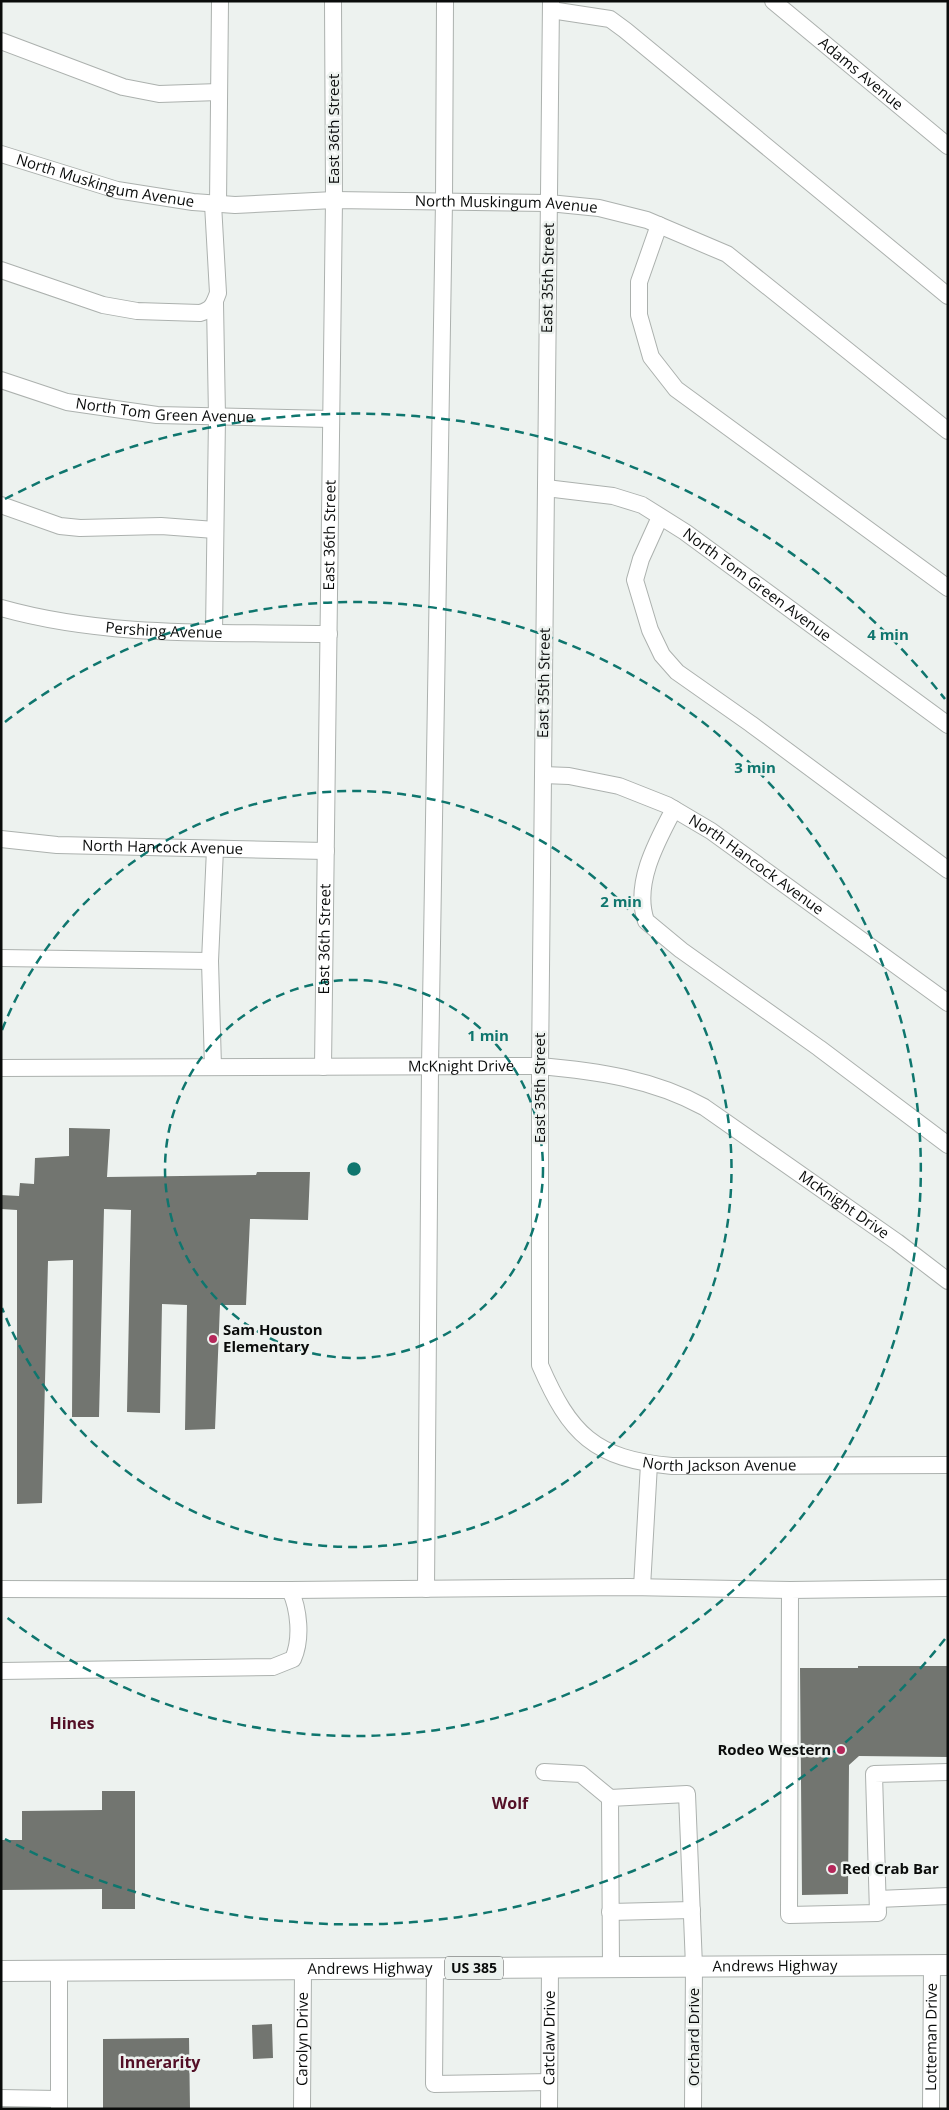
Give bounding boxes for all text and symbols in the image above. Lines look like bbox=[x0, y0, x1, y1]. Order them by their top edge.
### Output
street label: Adams Avenue bbox=[815, 32, 908, 114]
street label: East 36th Street bbox=[323, 74, 343, 184]
street label: North Muskingum Avenue bbox=[14, 148, 196, 211]
street label: North Muskingum Avenue bbox=[415, 190, 599, 217]
street label: East 35th Street bbox=[536, 223, 558, 333]
street label: North Tom Green Avenue bbox=[74, 392, 254, 426]
street label: East 36th Street bbox=[318, 480, 339, 591]
street label: North Tom Green Avenue bbox=[679, 523, 836, 645]
street label: Pershing Avenue bbox=[105, 616, 223, 642]
text: 4 min bbox=[867, 624, 909, 644]
street label: East 35th Street bbox=[532, 628, 554, 738]
text: 3 min bbox=[734, 757, 776, 777]
street label: North Hancock Avenue bbox=[686, 809, 828, 919]
street label: North Hancock Avenue bbox=[82, 835, 243, 858]
street label: East 36th Street bbox=[313, 884, 334, 994]
text: 2 min bbox=[600, 891, 642, 911]
text: 1 min bbox=[467, 1025, 509, 1045]
street label: East 35th Street bbox=[529, 1033, 549, 1143]
street label: McKnight Drive bbox=[408, 1055, 514, 1075]
centre of rings bbox=[345, 1160, 363, 1178]
street label: McKnight Drive bbox=[795, 1165, 894, 1243]
place label: Sam Houston Elementary bbox=[223, 1319, 323, 1356]
marker: Sam Houston Elementary bbox=[207, 1333, 219, 1345]
street label: North Jackson Avenue bbox=[641, 1451, 797, 1475]
district label: Hines bbox=[49, 1712, 95, 1734]
place label: Rodeo Western bbox=[717, 1739, 831, 1759]
marker: Rodeo Western bbox=[835, 1744, 847, 1756]
district label: Wolf bbox=[492, 1792, 529, 1814]
place label: Red Crab Bar bbox=[842, 1858, 939, 1878]
marker: Red Crab Bar bbox=[826, 1863, 838, 1875]
street label: Andrews Highway bbox=[712, 1955, 838, 1975]
road number: US 385 bbox=[445, 1956, 503, 1980]
street label: Andrews Highway bbox=[307, 1957, 433, 1978]
street label: Lotteman Drive bbox=[920, 1983, 941, 2091]
street label: Orchard Drive bbox=[683, 1988, 703, 2086]
street label: Catclaw Drive bbox=[538, 1991, 559, 2085]
street label: Carolyn Drive bbox=[291, 1992, 312, 2086]
district label: Innerarity bbox=[120, 2051, 201, 2073]

